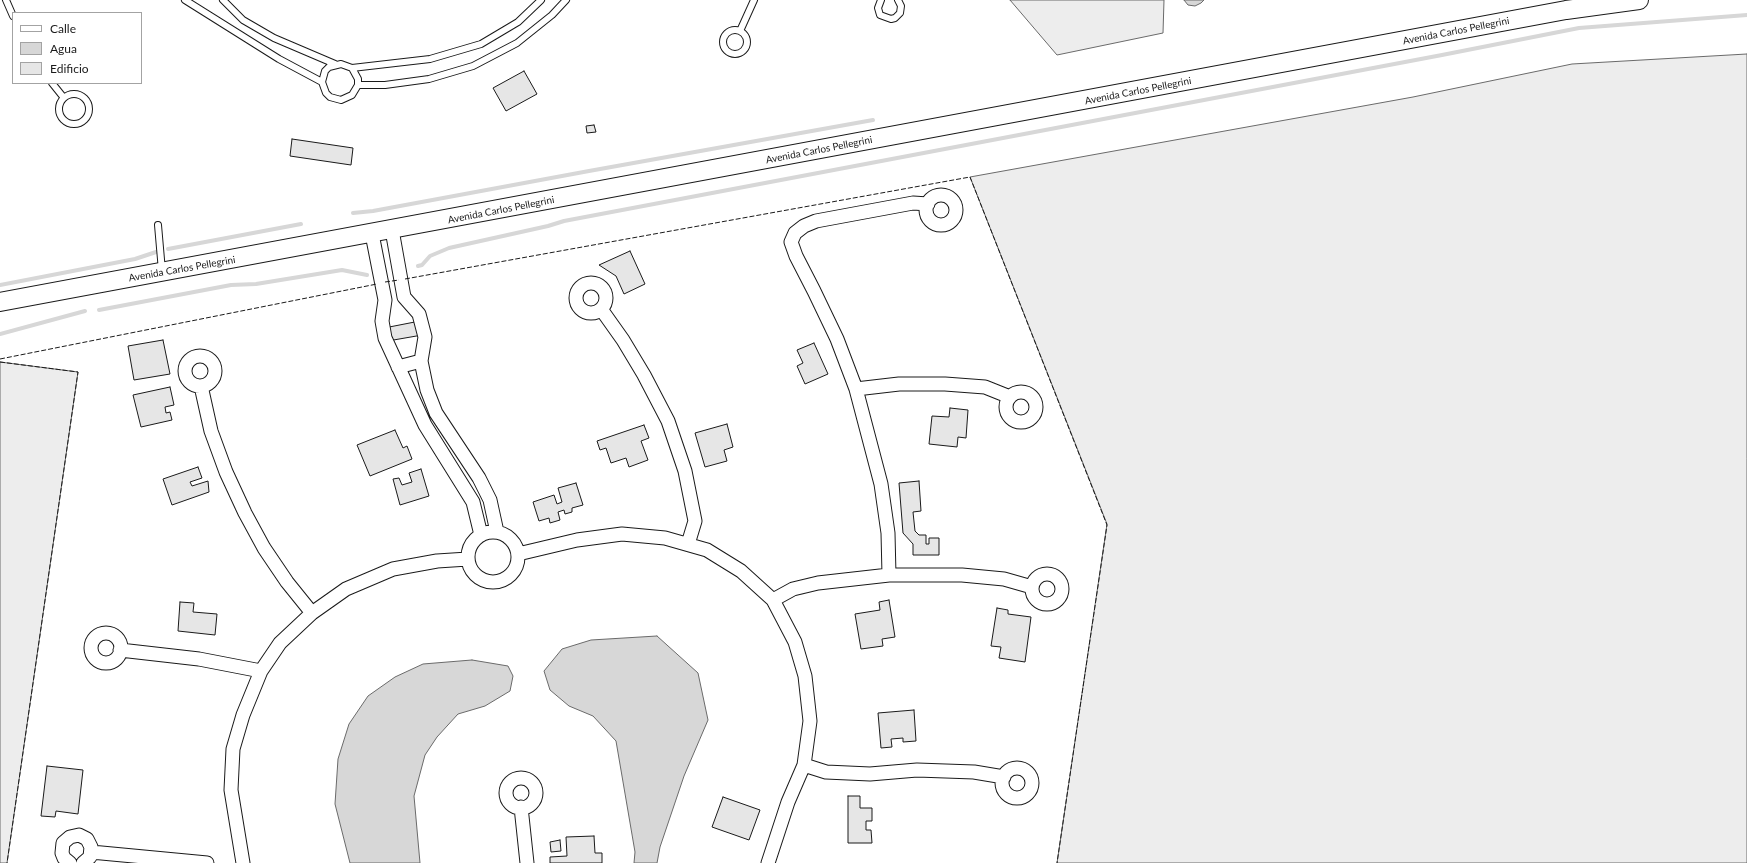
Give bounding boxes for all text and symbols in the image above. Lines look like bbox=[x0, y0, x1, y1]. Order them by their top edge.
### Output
legend bbox=[12, 12, 142, 84]
street label: Avenida Carlos Pellegrini bbox=[1402, 15, 1510, 47]
text: Calle bbox=[50, 21, 76, 36]
text: Agua bbox=[50, 41, 77, 56]
text: Edificio bbox=[50, 61, 89, 76]
street label: Avenida Carlos Pellegrini bbox=[1084, 75, 1192, 107]
street label: Avenida Carlos Pellegrini bbox=[765, 134, 873, 166]
street label: Avenida Carlos Pellegrini bbox=[447, 194, 555, 226]
street label: Avenida Carlos Pellegrini bbox=[128, 254, 236, 284]

